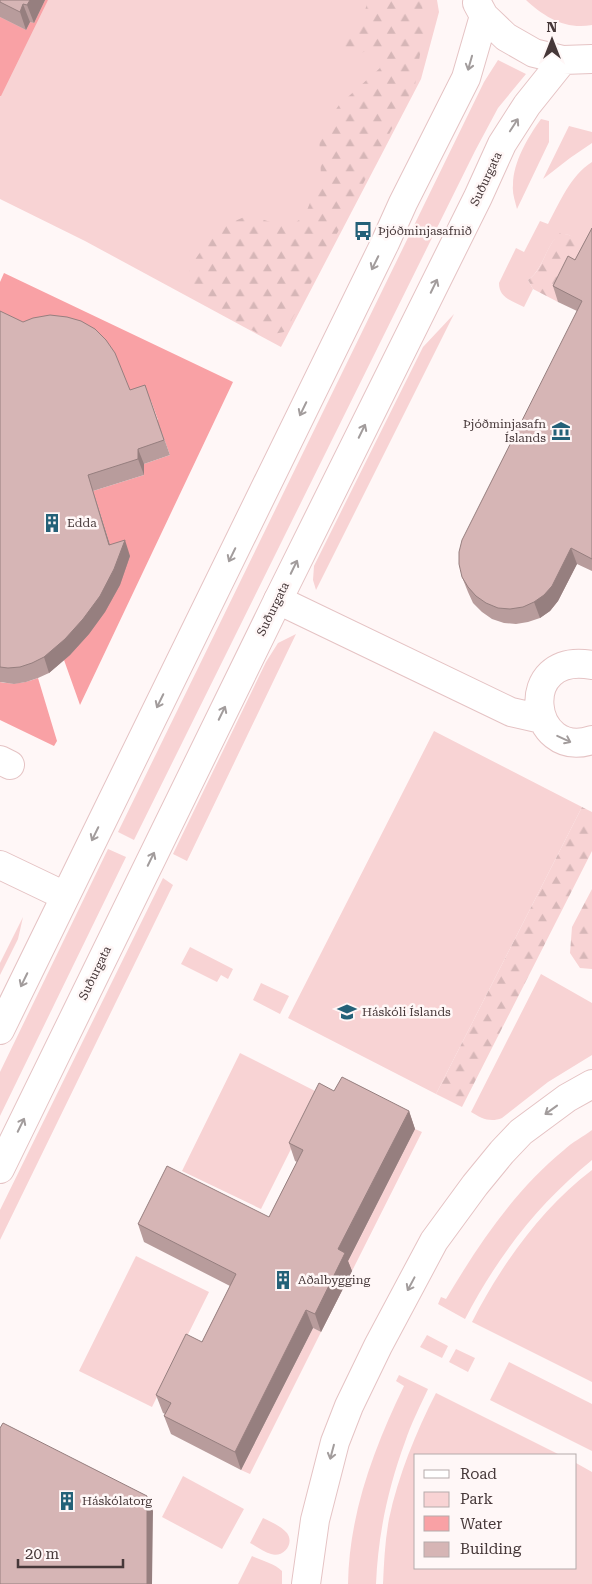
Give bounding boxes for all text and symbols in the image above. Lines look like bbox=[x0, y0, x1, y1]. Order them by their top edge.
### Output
north arrow bbox=[527, 15, 577, 65]
text: N bbox=[547, 19, 558, 35]
one-way arrow bbox=[465, 54, 475, 70]
one-way arrow bbox=[510, 118, 520, 132]
street label: Suðurgata bbox=[467, 149, 505, 208]
bus stop icon: Þjóðminjasafnið bbox=[352, 220, 374, 242]
place label: Þjóðminjasafnið bbox=[378, 224, 472, 238]
one-way arrow bbox=[370, 255, 379, 270]
one-way arrow bbox=[429, 278, 439, 293]
one-way arrow bbox=[298, 401, 308, 416]
place label: Þjóðminjasafn Íslands bbox=[463, 417, 546, 445]
museum icon: Þjóðminjasafn Íslands bbox=[550, 420, 572, 442]
one-way arrow bbox=[357, 424, 367, 439]
building icon: Edda bbox=[41, 512, 63, 534]
place label: Edda bbox=[67, 516, 97, 530]
one-way arrow bbox=[227, 547, 236, 562]
one-way arrow bbox=[289, 560, 299, 575]
street label: Suðurgata bbox=[254, 579, 292, 638]
one-way arrow bbox=[155, 693, 165, 708]
one-way arrow bbox=[218, 706, 228, 721]
one-way arrow bbox=[556, 734, 571, 744]
one-way arrow bbox=[90, 826, 99, 841]
one-way arrow bbox=[147, 852, 156, 867]
street label: Suðurgata bbox=[76, 943, 114, 1002]
one-way arrow bbox=[19, 972, 28, 987]
school or university icon: Háskóli Íslands bbox=[336, 1001, 358, 1023]
place label: Háskóli Íslands bbox=[362, 1005, 451, 1019]
one-way arrow bbox=[544, 1105, 558, 1115]
one-way arrow bbox=[17, 1118, 27, 1133]
building icon: Aðalbygging bbox=[272, 1269, 294, 1291]
place label: Aðalbygging bbox=[298, 1273, 370, 1287]
one-way arrow bbox=[406, 1276, 416, 1291]
one-way arrow bbox=[327, 1444, 337, 1460]
legend bbox=[414, 1454, 577, 1569]
text: Road bbox=[460, 1465, 497, 1483]
building icon: Háskólatorg bbox=[56, 1490, 78, 1512]
text: Park bbox=[460, 1490, 494, 1508]
place label: Háskólatorg bbox=[82, 1494, 152, 1508]
text: Water bbox=[460, 1515, 502, 1533]
scale bar bbox=[18, 1536, 122, 1568]
text: Building bbox=[460, 1540, 522, 1558]
text: 20 m bbox=[25, 1545, 60, 1563]

